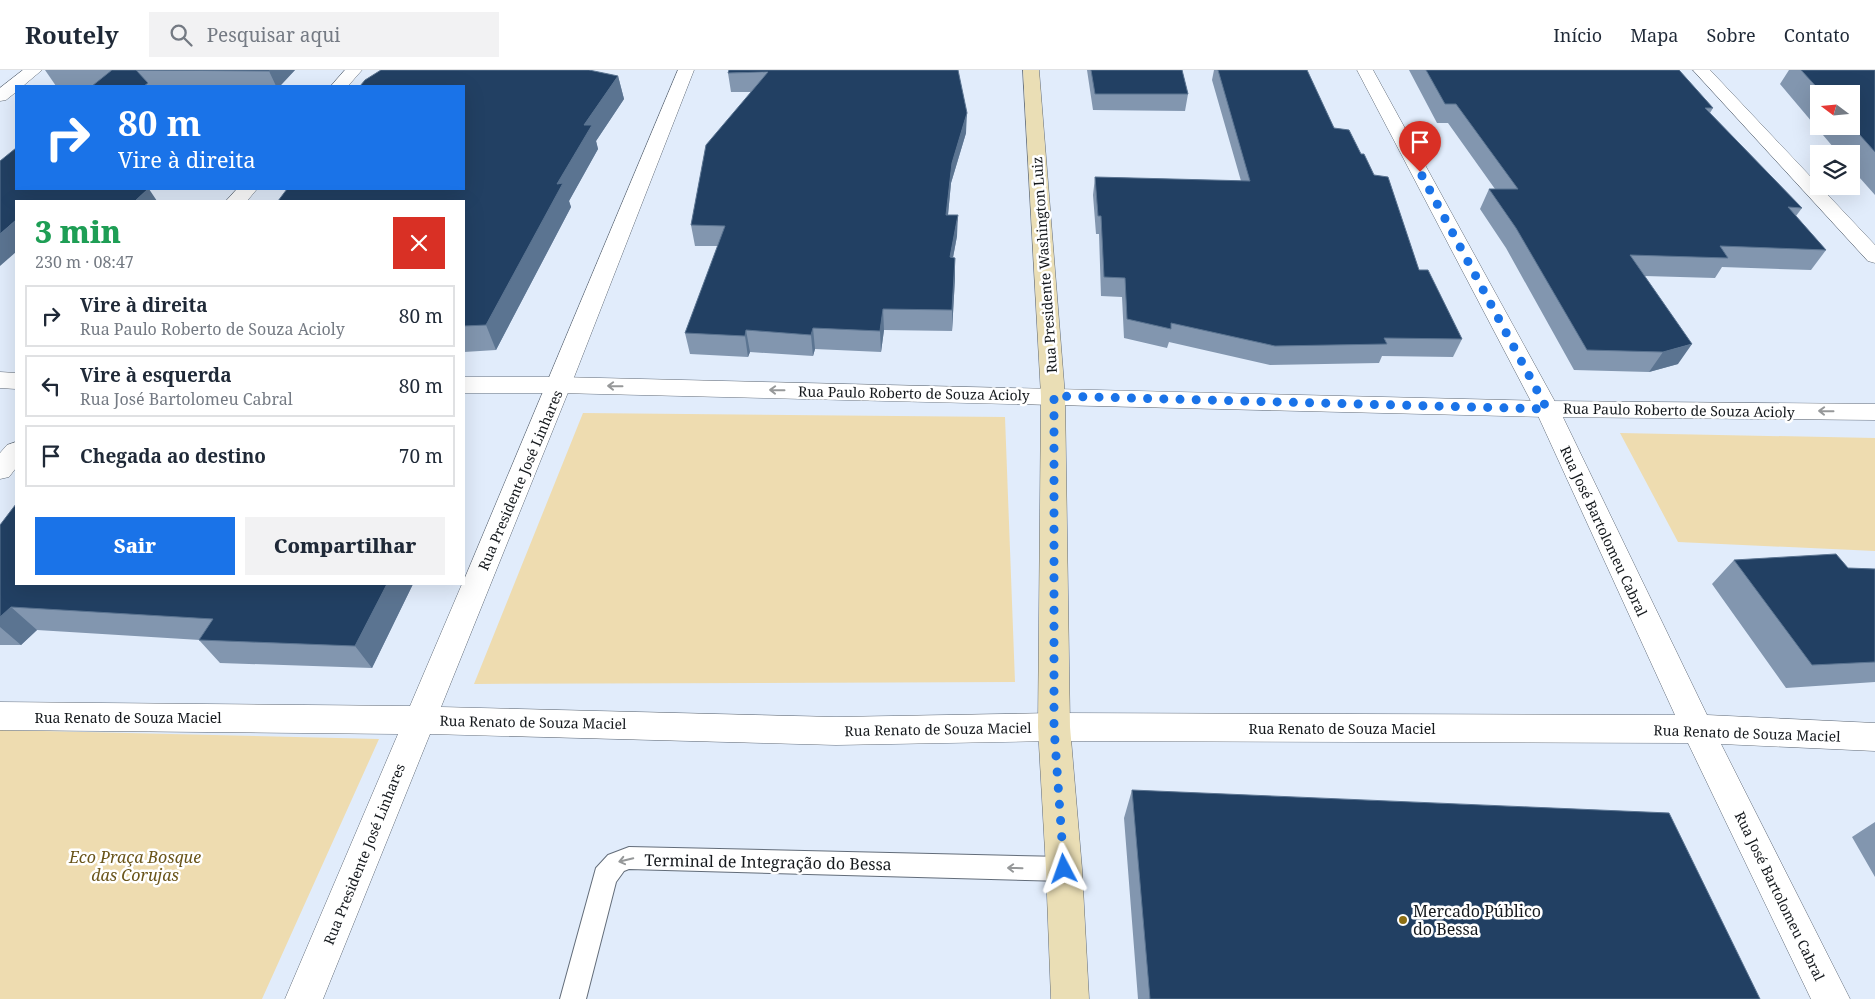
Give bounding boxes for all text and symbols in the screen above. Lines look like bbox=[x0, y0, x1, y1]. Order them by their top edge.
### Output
search box bbox=[149, 12, 499, 57]
text: Routely bbox=[25, 18, 119, 51]
icon: search bbox=[167, 21, 195, 49]
text: Pesquisar aqui bbox=[207, 22, 340, 48]
text: Início bbox=[1553, 23, 1602, 47]
text: Mapa bbox=[1630, 23, 1678, 47]
text: Sobre bbox=[1706, 23, 1756, 47]
text: Contato bbox=[1784, 23, 1850, 47]
north arrow bbox=[1810, 85, 1860, 135]
map controls bbox=[1810, 85, 1860, 195]
text: 80 m bbox=[118, 99, 201, 146]
icon: right bbox=[35, 105, 100, 170]
pin bbox=[1399, 121, 1441, 172]
icon: arrive bbox=[1406, 128, 1434, 156]
text: Vire à direita bbox=[118, 144, 256, 174]
button: layers bbox=[1810, 145, 1860, 195]
street label: Rua Presidente Washington Luiz bbox=[1027, 156, 1061, 374]
text: 3 min bbox=[35, 211, 121, 252]
button: close bbox=[393, 217, 445, 269]
text: 230 m · 08:47 bbox=[35, 251, 134, 273]
text: Vire à direita bbox=[80, 292, 208, 318]
icon: right bbox=[37, 302, 65, 330]
text: 80 m bbox=[399, 303, 443, 329]
text: Rua Paulo Roberto de Souza Acioly bbox=[80, 318, 345, 340]
text: Vire à esquerda bbox=[80, 362, 232, 388]
icon: left bbox=[37, 372, 65, 400]
text: 80 m bbox=[399, 373, 443, 399]
one-way arrow bbox=[607, 381, 624, 391]
street label: Rua Paulo Roberto de Souza Acioly bbox=[798, 381, 1030, 405]
one-way arrow bbox=[770, 385, 786, 395]
street label: Rua Presidente José Linhares bbox=[473, 387, 567, 573]
text: Rua José Bartolomeu Cabral bbox=[80, 388, 293, 410]
street label: Rua Paulo Roberto de Souza Acioly bbox=[1563, 398, 1795, 422]
one-way arrow bbox=[1819, 407, 1835, 416]
icon: arrive bbox=[37, 442, 65, 470]
text: Chegada ao destino bbox=[80, 443, 266, 469]
text: 70 m bbox=[399, 443, 443, 469]
street label: Rua José Bartolomeu Cabral bbox=[1556, 443, 1652, 620]
button: Sair bbox=[35, 517, 235, 575]
button: Compartilhar bbox=[245, 517, 445, 575]
street label: Rua Renato de Souza Maciel bbox=[34, 708, 222, 727]
street label: Rua Renato de Souza Maciel bbox=[439, 711, 627, 733]
street label: Rua Renato de Souza Maciel bbox=[844, 718, 1032, 740]
street label: Rua Renato de Souza Maciel bbox=[1248, 719, 1436, 738]
street label: Rua Renato de Souza Maciel bbox=[1653, 720, 1841, 746]
street label: Rua Presidente José Linhares bbox=[319, 760, 409, 948]
street label: Rua José Bartolomeu Cabral bbox=[1731, 808, 1830, 984]
position arrow bbox=[1037, 842, 1089, 894]
park label: Eco Praça Bosque das Corujas bbox=[68, 846, 201, 886]
street label: Terminal de Integração do Bessa bbox=[644, 849, 892, 875]
one-way arrow bbox=[618, 856, 634, 866]
one-way arrow bbox=[1007, 863, 1024, 873]
place label: Mercado Público do Bessa bbox=[1413, 900, 1541, 940]
marker: Mercado Público do Bessa bbox=[1397, 914, 1409, 926]

